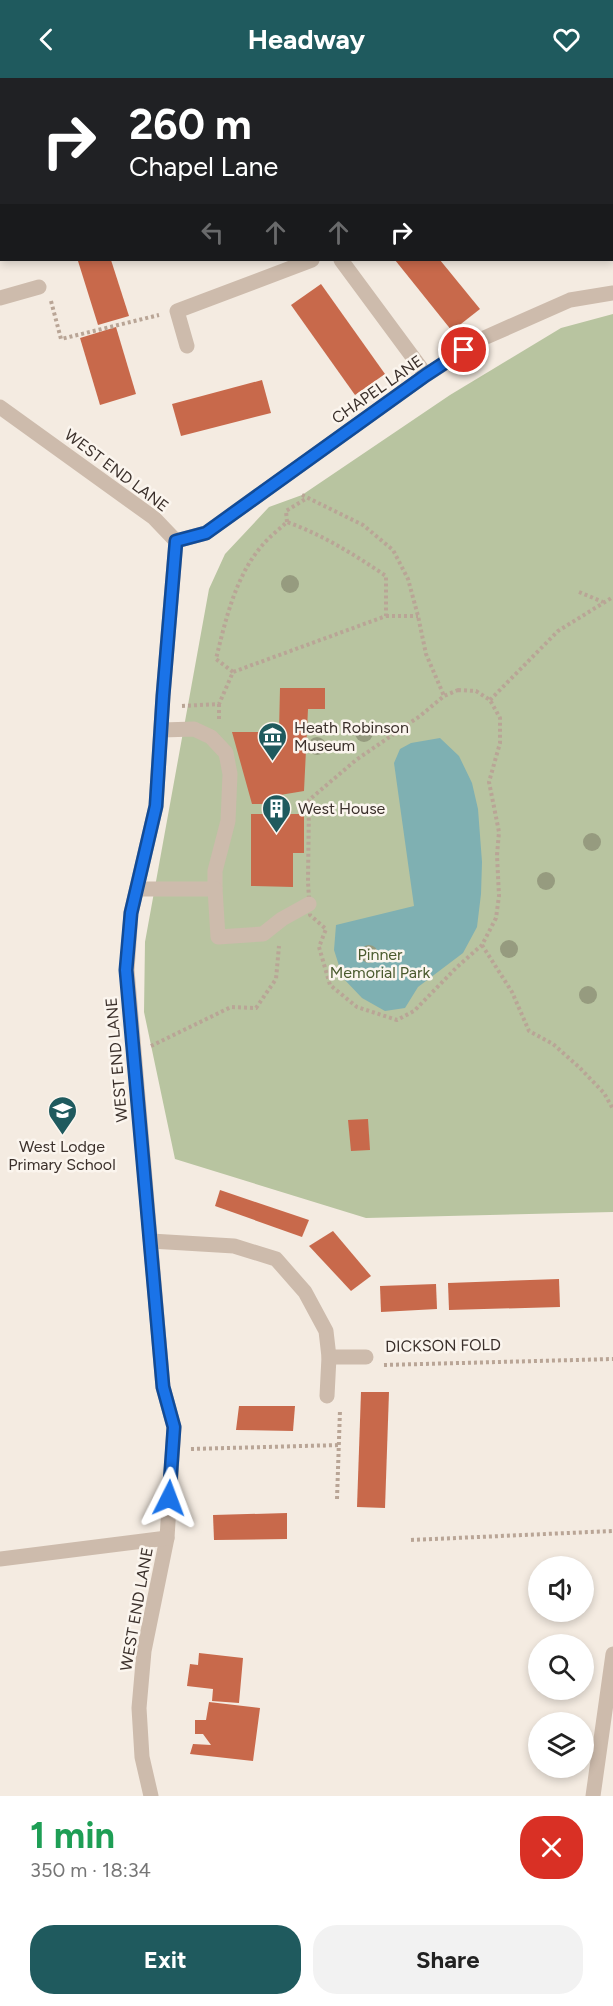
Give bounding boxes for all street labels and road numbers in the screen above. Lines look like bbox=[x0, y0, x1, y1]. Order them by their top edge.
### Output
street label: CHAPEL LANE bbox=[328, 351, 426, 428]
street label: WEST END LANE bbox=[61, 425, 172, 516]
street label: WEST END LANE bbox=[102, 997, 131, 1123]
street label: DICKSON FOLD bbox=[385, 1335, 501, 1356]
street label: WEST END LANE bbox=[116, 1546, 157, 1672]

